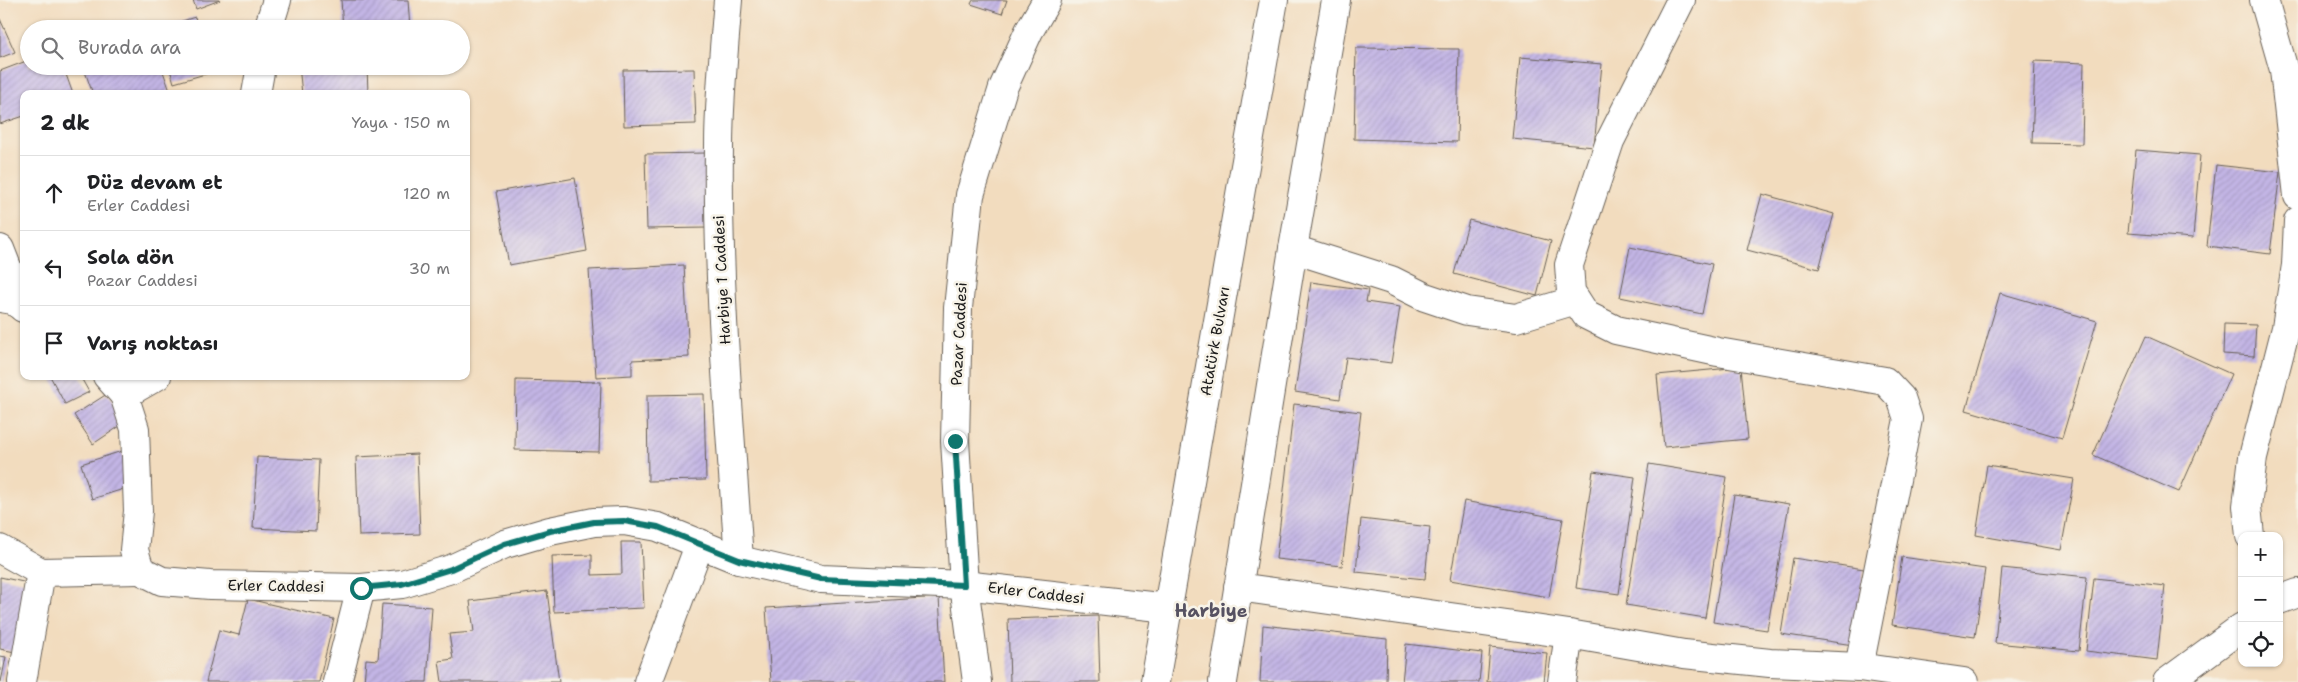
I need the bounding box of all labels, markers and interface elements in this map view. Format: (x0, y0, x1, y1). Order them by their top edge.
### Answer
search box (20, 20, 470, 75)
icon: search (38, 34, 66, 62)
text: Burada ara (78, 35, 181, 60)
text: 2 dk (40, 109, 90, 137)
text: Yaya · 150 m (352, 112, 450, 133)
text: Düz devam et (87, 170, 223, 195)
icon: ahead (40, 179, 68, 207)
text: 120 m (403, 183, 450, 204)
text: Erler Caddesi (87, 195, 190, 216)
street label: Harbiye 1 Caddesi (709, 215, 735, 345)
text: Sola dön (87, 245, 174, 270)
icon: left (40, 254, 68, 282)
text: 30 m (409, 258, 450, 279)
text: Pazar Caddesi (87, 270, 198, 291)
street label: Pazar Caddesi (946, 282, 972, 386)
street label: Atatürk Bulvarı (1196, 285, 1234, 397)
icon: arrive (40, 329, 68, 357)
text: Varış noktası (87, 331, 218, 356)
route end (944, 430, 967, 453)
map controls (2238, 532, 2283, 667)
button: + (2238, 532, 2283, 577)
street label: Erler Caddesi (227, 575, 325, 597)
route start (350, 577, 373, 600)
street label: Erler Caddesi (987, 577, 1085, 609)
button: − (2238, 577, 2283, 622)
district label: Harbiye (1175, 599, 1248, 623)
button: locate (2238, 622, 2283, 667)

